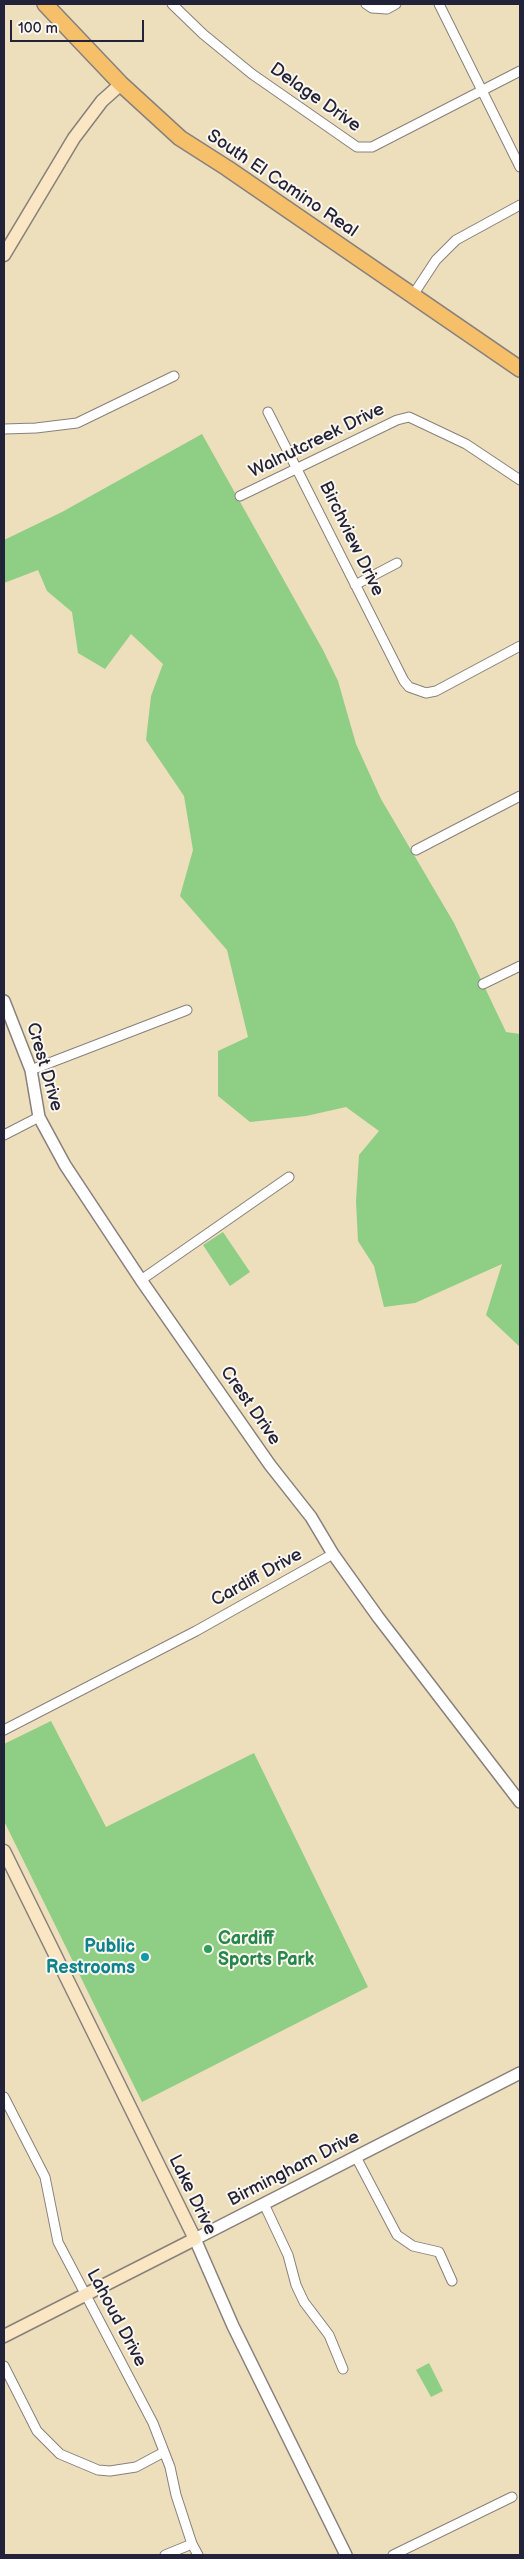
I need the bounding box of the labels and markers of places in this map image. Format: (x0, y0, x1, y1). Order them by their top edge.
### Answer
place label: Cardiff Sports Park (218, 1928, 314, 1970)
place label: Public Restrooms (46, 1936, 135, 1978)
marker: Cardiff Sports Park (202, 1943, 214, 1955)
marker: Public Restrooms (139, 1951, 151, 1963)

